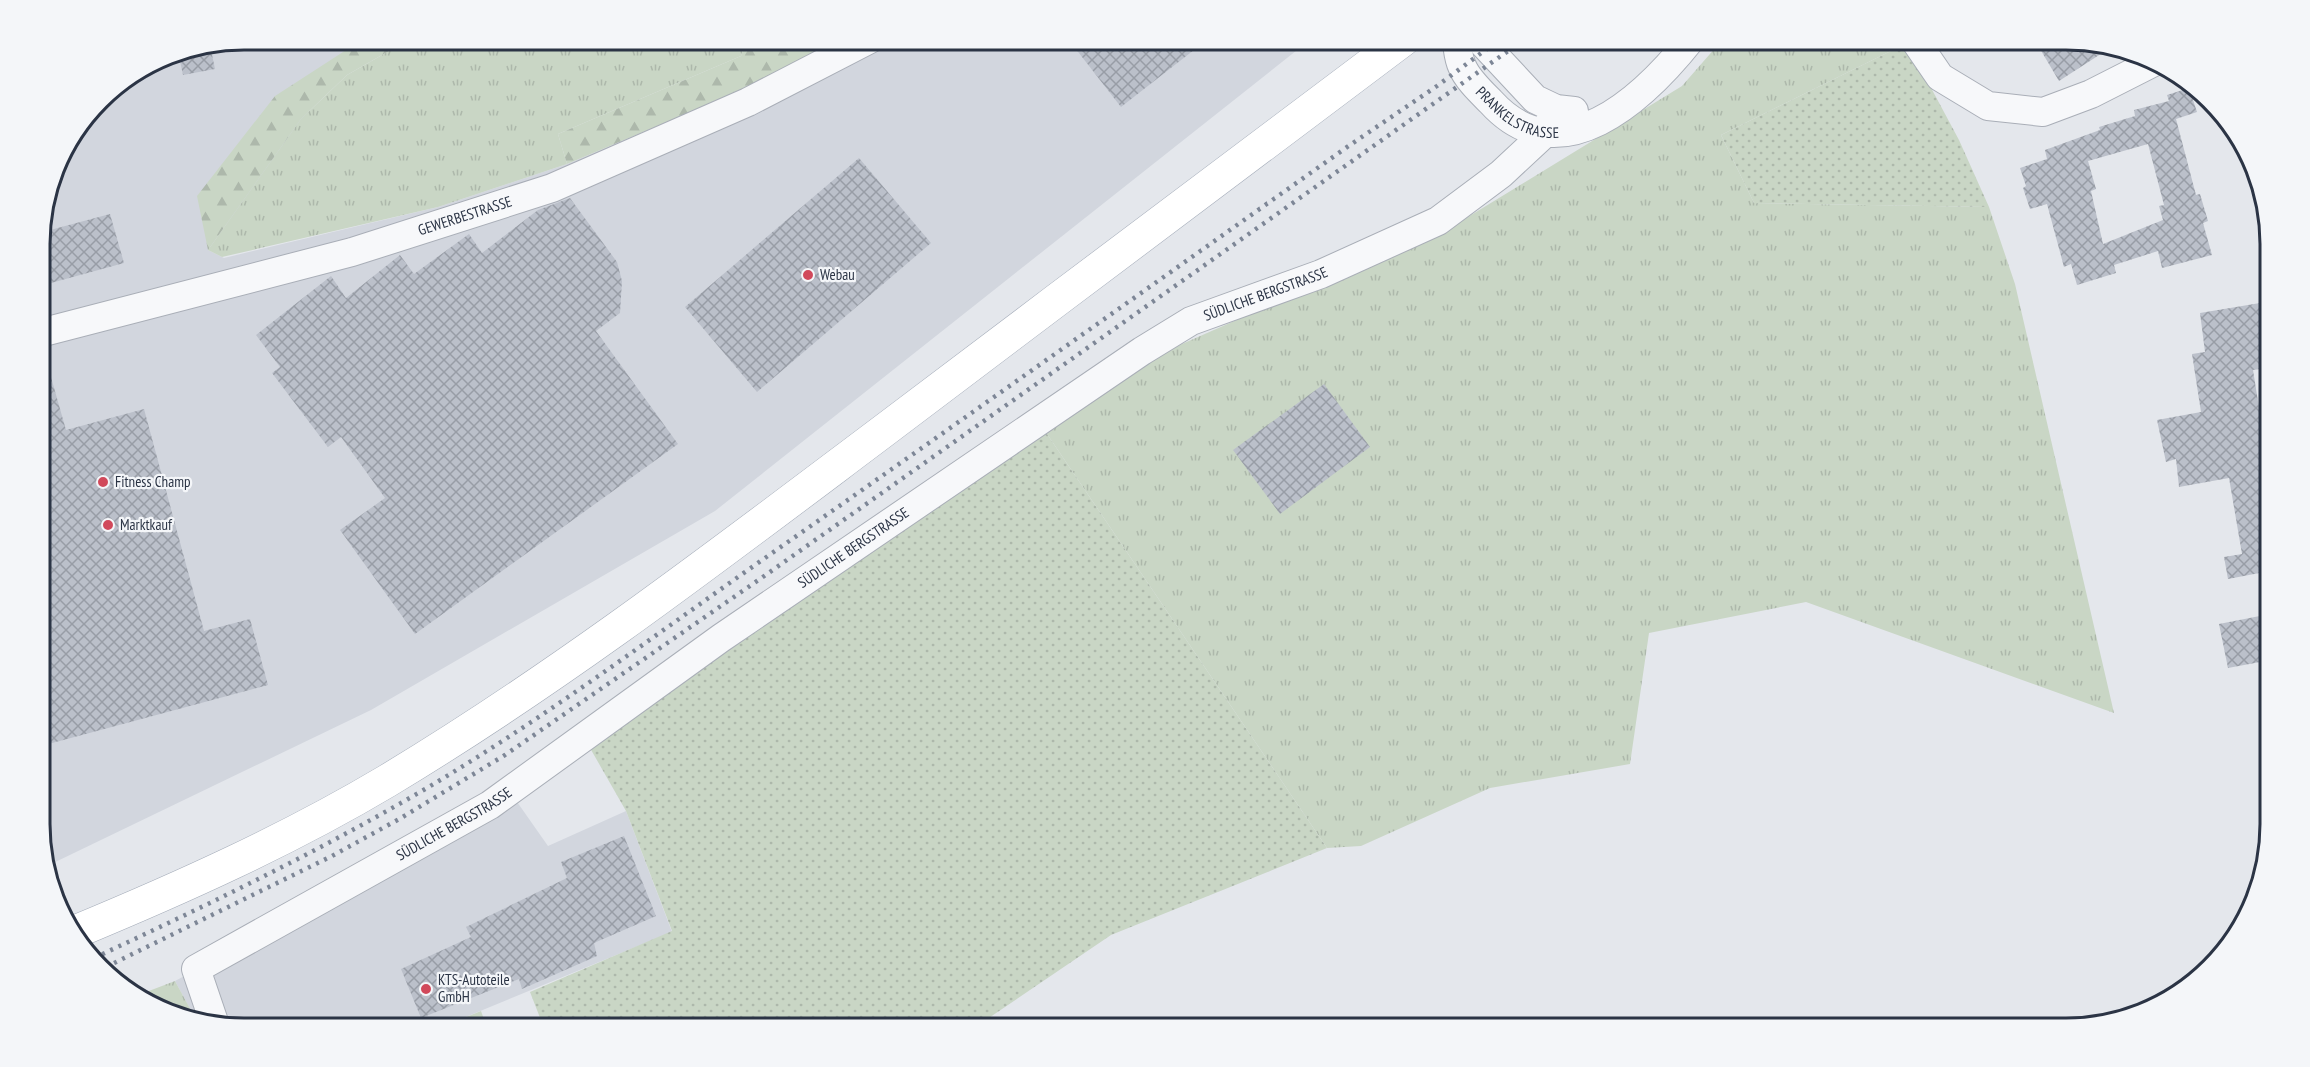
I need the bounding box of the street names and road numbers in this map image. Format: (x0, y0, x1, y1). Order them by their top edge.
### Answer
street label: PRANKELSTRASSE (1472, 82, 1559, 142)
street label: GEWERBESTRASSE (416, 191, 514, 239)
street label: SÜDLICHE BERGSTRASSE (1201, 262, 1331, 325)
street label: SÜDLICHE BERGSTRASSE (794, 503, 912, 592)
street label: SÜDLICHE BERGSTRASSE (393, 782, 515, 864)

